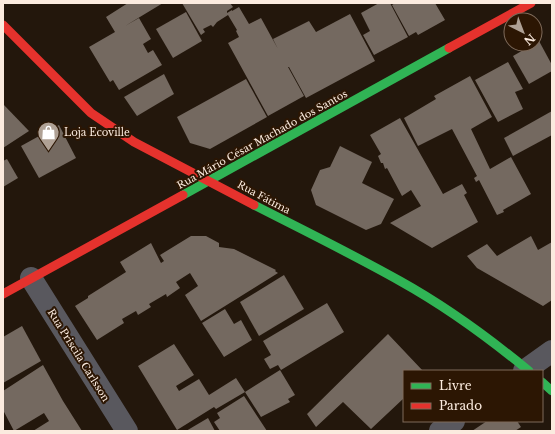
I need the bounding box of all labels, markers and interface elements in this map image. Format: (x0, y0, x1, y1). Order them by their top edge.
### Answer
north arrow (503, 12, 543, 52)
text: N (521, 31, 538, 49)
street label: Rua Mário César Machado dos Santos (175, 87, 350, 192)
shop icon: Loja Ecoville (36, 119, 62, 152)
place label: Loja Ecoville (64, 126, 130, 139)
street label: Rua Fátima (235, 178, 293, 217)
street label: Rua Priscila Carlsson (45, 306, 112, 404)
legend (403, 370, 543, 422)
text: Livre (439, 378, 472, 393)
text: Parado (439, 398, 482, 413)

